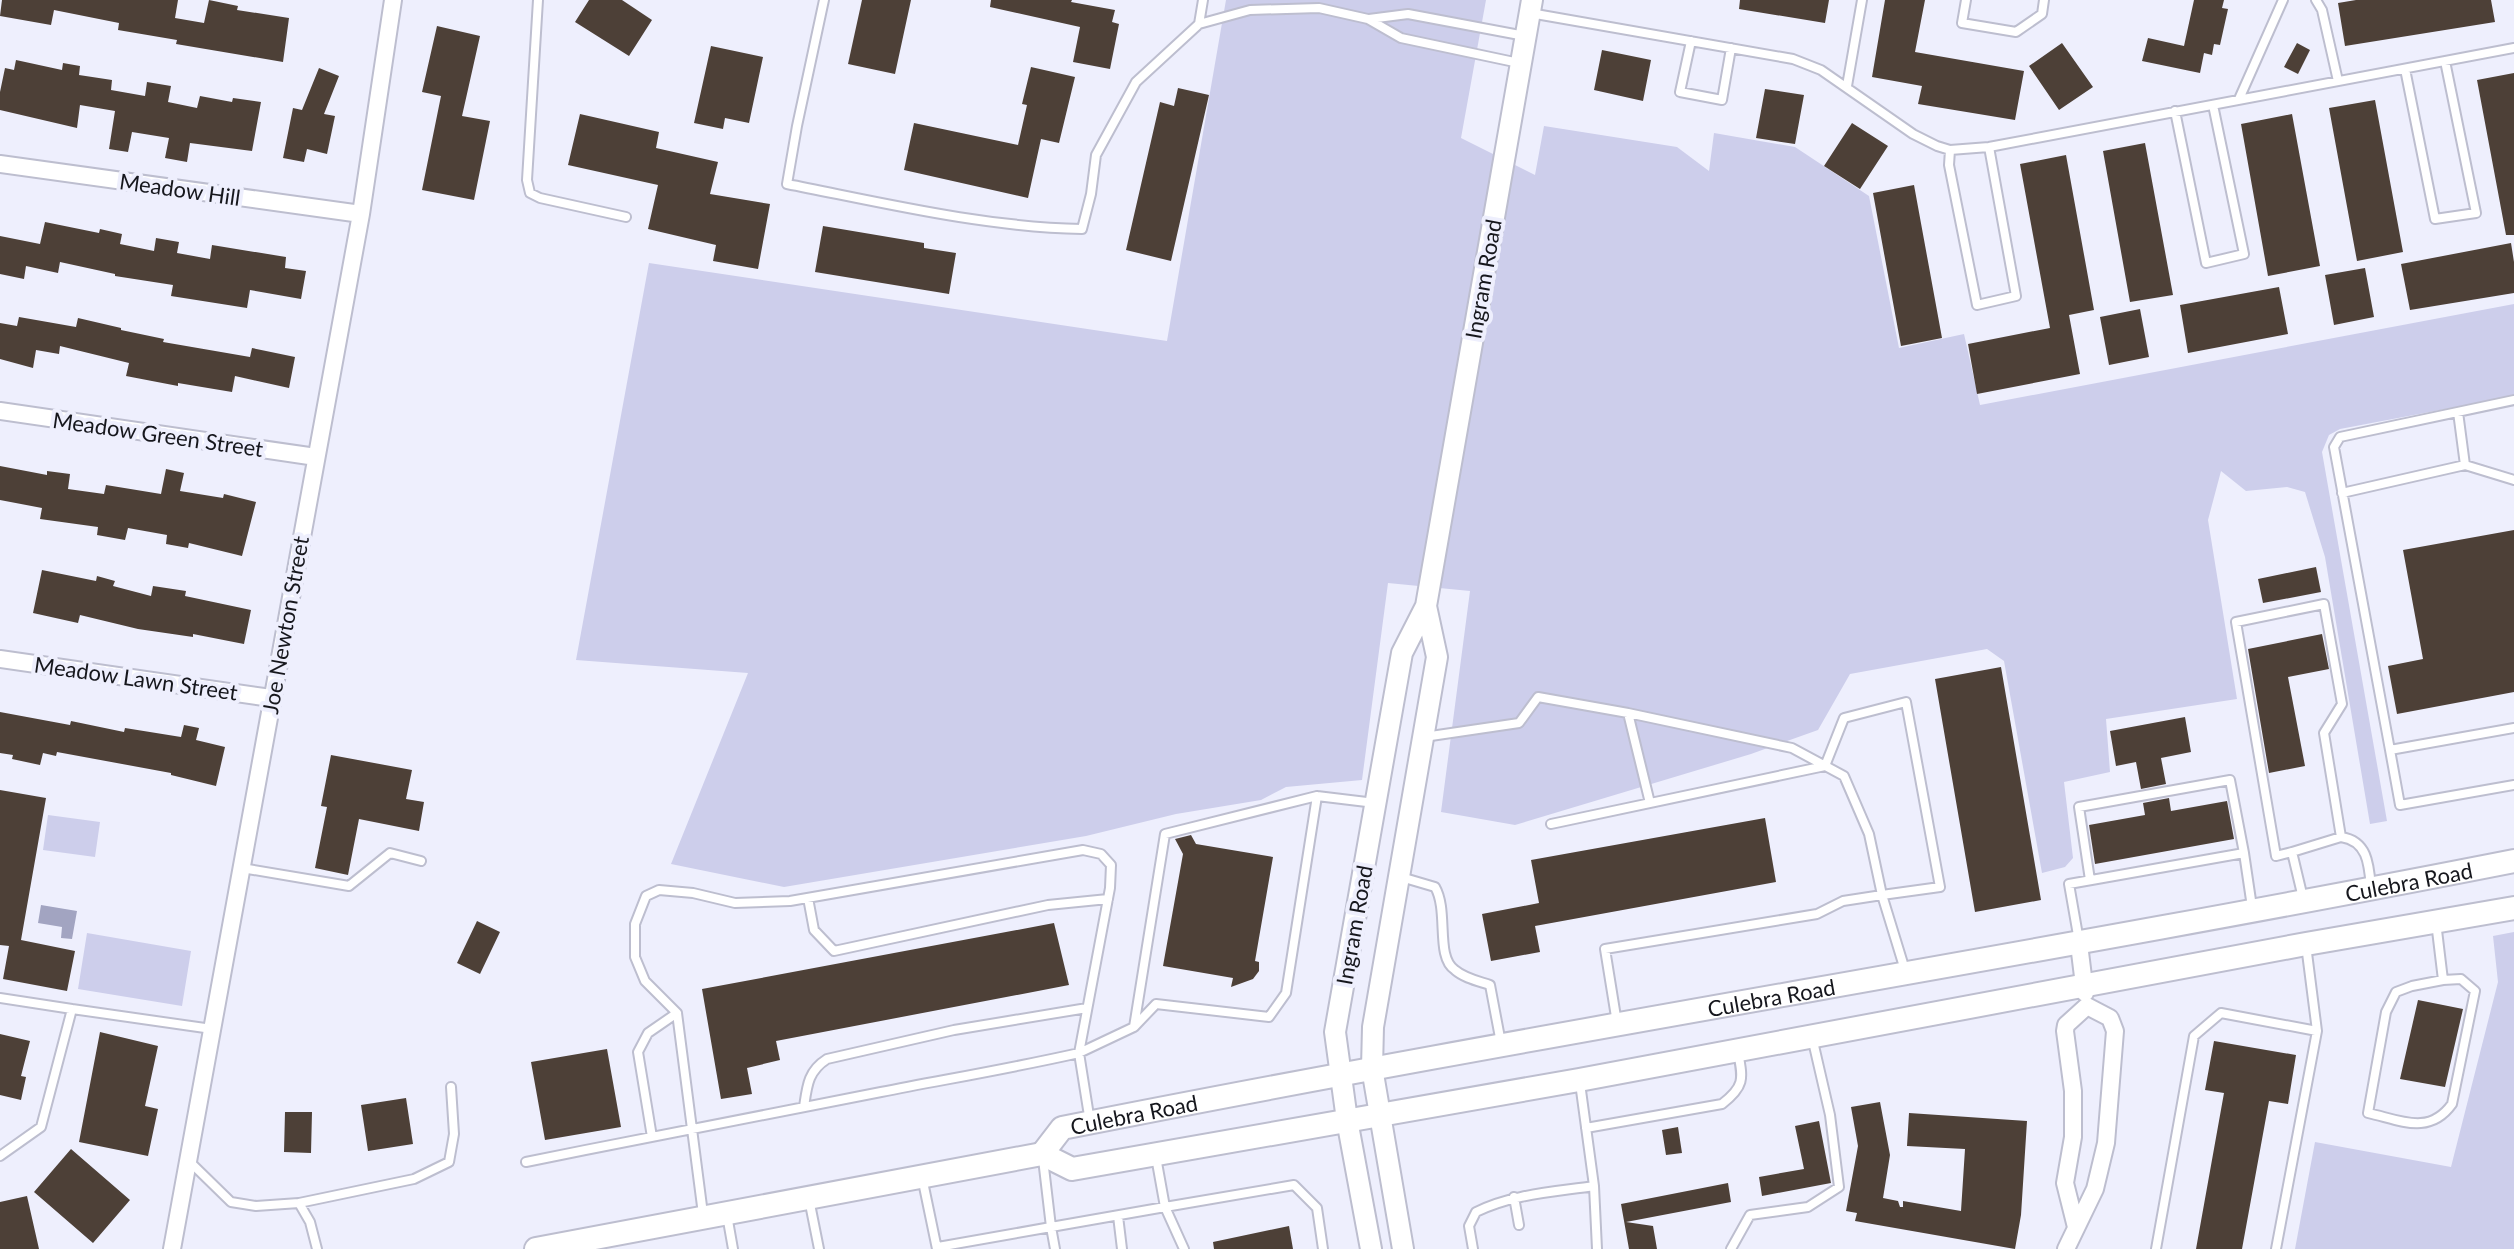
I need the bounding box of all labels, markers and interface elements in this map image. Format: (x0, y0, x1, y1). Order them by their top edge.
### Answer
street label: Meadow Hill (118, 167, 242, 211)
street label: Ingram Road (1459, 217, 1507, 341)
street label: Meadow Green Street (51, 406, 265, 462)
street label: Joe Newton Street (256, 534, 314, 716)
street label: Meadow Lawn Street (33, 650, 239, 706)
street label: Culebra Road (2343, 856, 2475, 907)
street label: Ingram Road (1330, 863, 1378, 987)
street label: Culebra Road (1705, 973, 1837, 1022)
street label: Culebra Road (1068, 1088, 1200, 1140)

